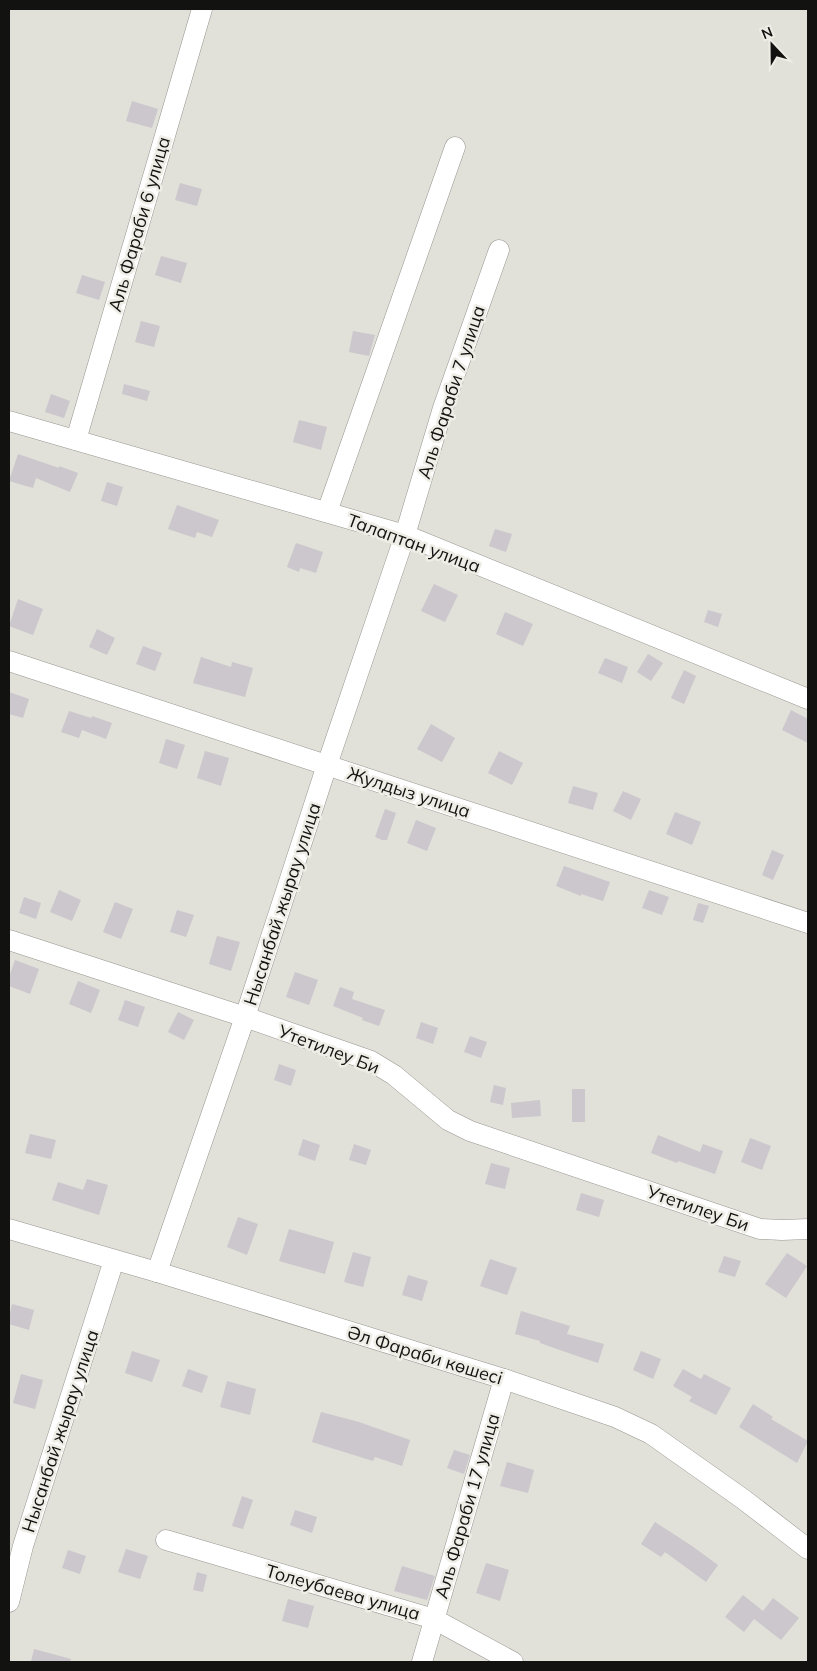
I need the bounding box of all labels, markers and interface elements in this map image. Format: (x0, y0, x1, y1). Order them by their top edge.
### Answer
north arrow (747, 20, 797, 70)
text: N (759, 23, 775, 43)
street label: Аль Фараби 6 улица (103, 134, 175, 314)
street label: Аль Фараби 7 улица (412, 302, 490, 482)
street label: Талаптан улица (344, 508, 484, 578)
street label: Жулдыз улица (345, 761, 473, 823)
street label: Нысанбай жырау улица (238, 800, 326, 1008)
street label: Утетилеу Би (274, 1019, 383, 1079)
street label: Утетилеу Би (643, 1179, 752, 1236)
street label: Әл Фараби көшесі (344, 1320, 506, 1390)
street label: Нысанбай жырау улица (16, 1327, 104, 1535)
street label: Аль Фараби 17 улица (430, 1411, 504, 1601)
street label: Толеубаева улица (263, 1559, 423, 1625)

